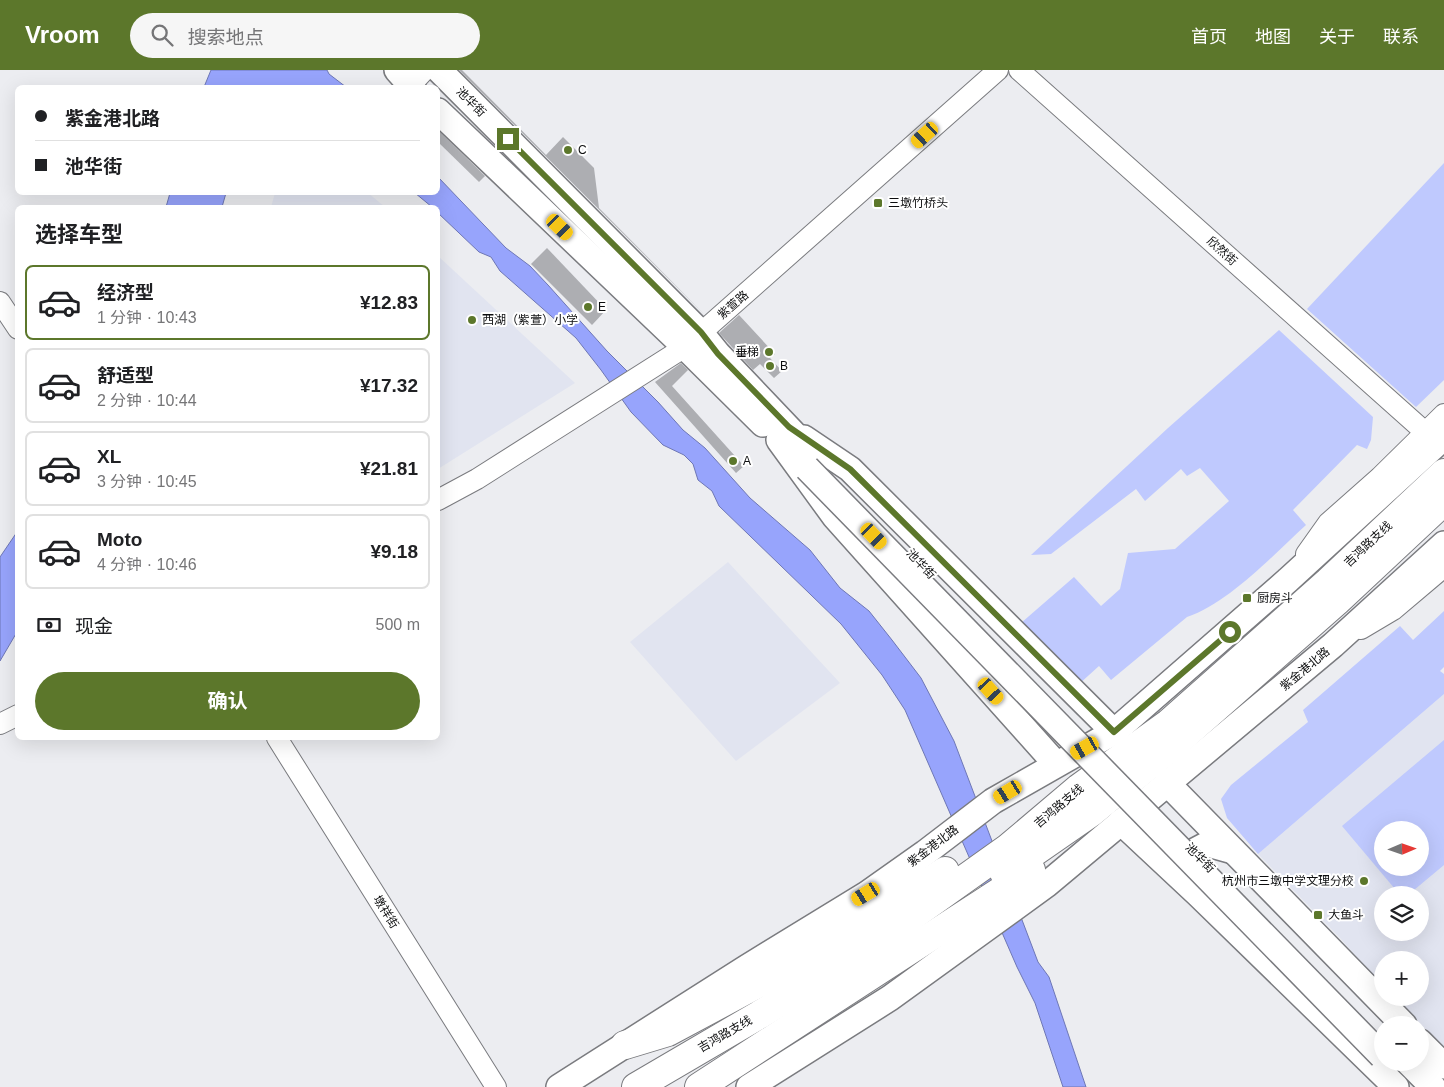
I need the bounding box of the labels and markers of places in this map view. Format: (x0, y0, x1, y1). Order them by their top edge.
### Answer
place label: C (578, 143, 587, 157)
marker: C (562, 144, 574, 156)
place label: 三墩竹桥头 (888, 196, 948, 210)
marker: 三墩竹桥头 (872, 197, 884, 209)
place label: E (598, 300, 606, 314)
marker: E (582, 301, 594, 313)
place label: 西湖（紫萱）小学 (482, 313, 578, 327)
marker: 西湖（紫萱）小学 (466, 314, 478, 326)
place label: 垂梯 (735, 345, 759, 359)
marker: 垂梯 (763, 346, 775, 358)
place label: B (780, 359, 788, 373)
marker: B (764, 360, 776, 372)
place label: A (743, 454, 751, 468)
marker: A (727, 455, 739, 467)
place label: 厨房斗 (1257, 591, 1293, 605)
marker: 厨房斗 (1241, 592, 1253, 604)
place label: 杭州市三墩中学文理分校 (1222, 874, 1354, 888)
marker: 杭州市三墩中学文理分校 (1358, 875, 1370, 887)
place label: 大鱼斗 (1328, 908, 1364, 922)
marker: 大鱼斗 (1312, 909, 1324, 921)

